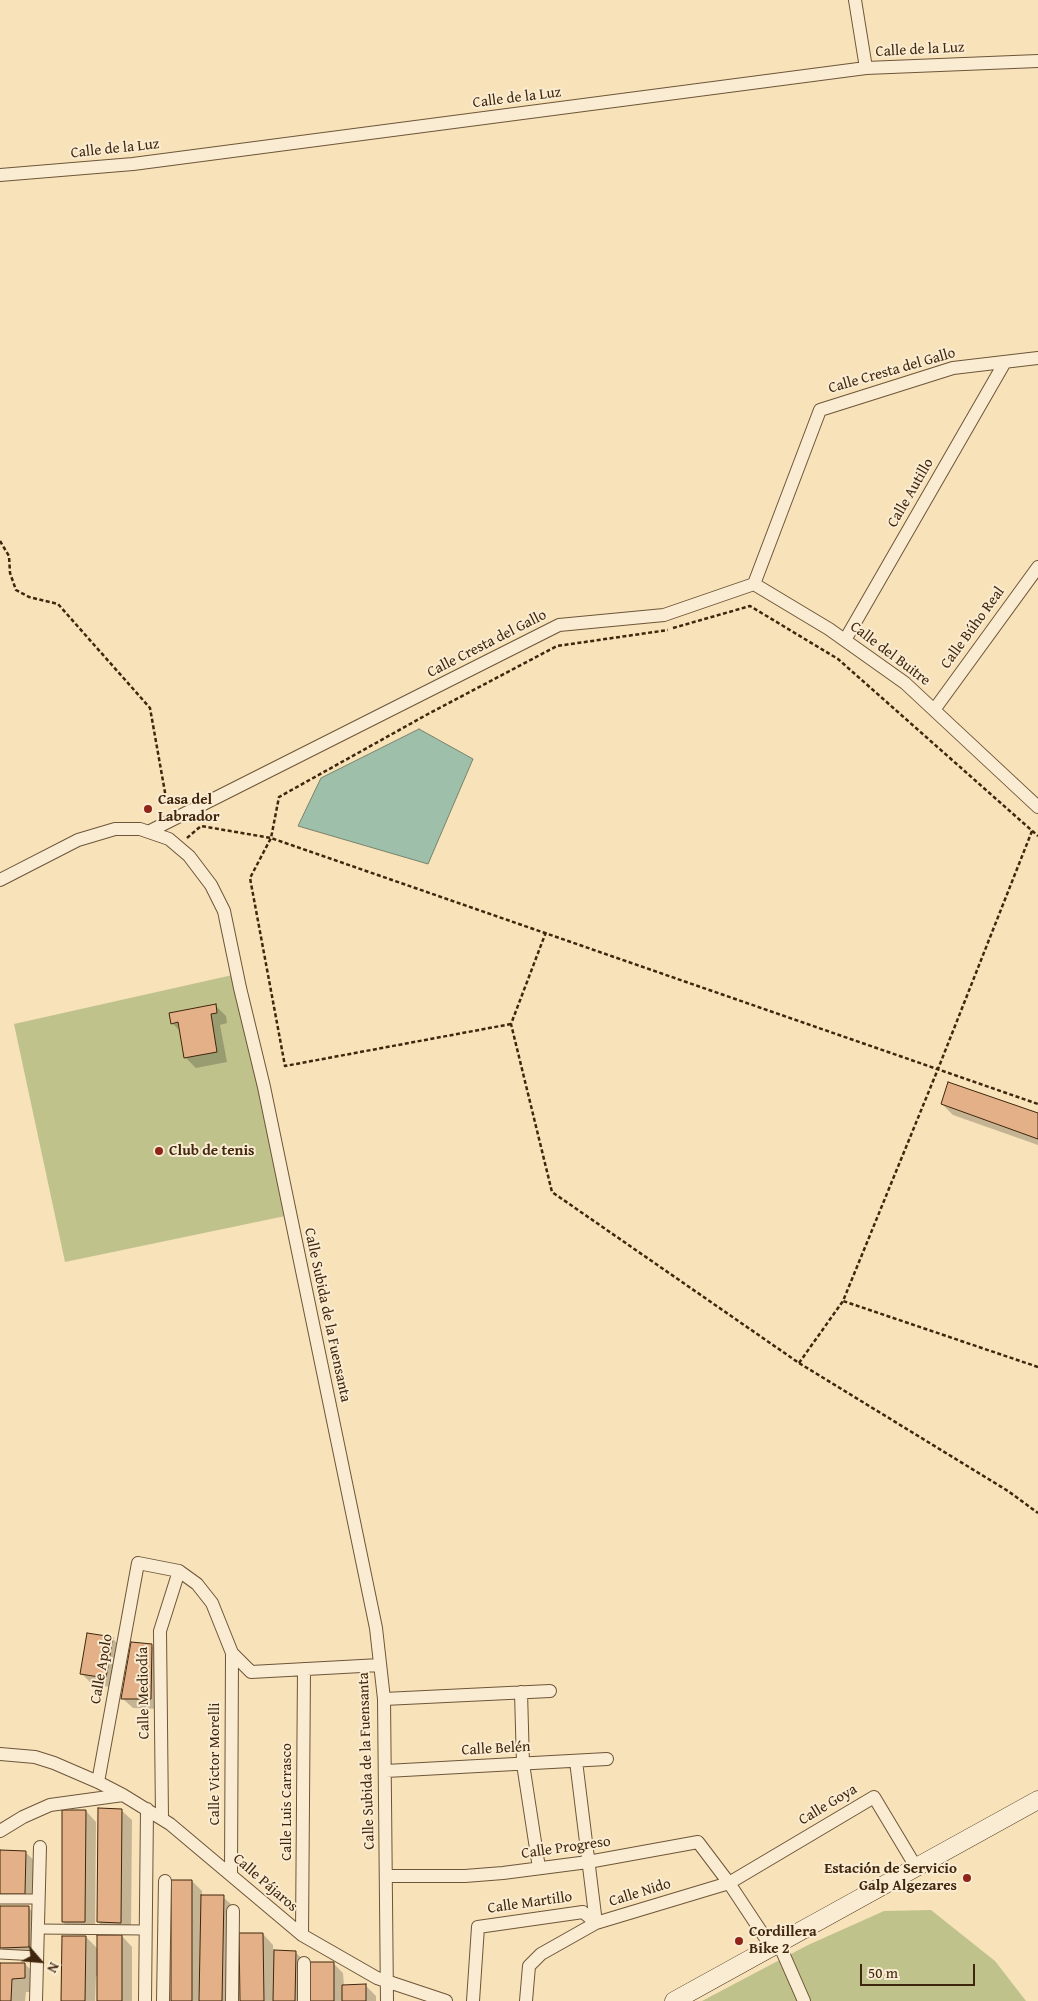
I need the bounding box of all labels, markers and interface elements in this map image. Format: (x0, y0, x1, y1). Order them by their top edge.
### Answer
street label: Calle de la Luz (875, 39, 965, 61)
street label: Calle de la Luz (472, 84, 562, 112)
street label: Calle de la Luz (70, 135, 160, 163)
street label: Calle Cresta del Gallo (826, 344, 958, 398)
street label: Calle Autillo (884, 455, 938, 531)
street label: Calle Búho Real (937, 583, 1009, 673)
street label: Calle Cresta del Gallo (424, 606, 550, 682)
street label: Calle del Buitre (846, 618, 934, 690)
place label: Casa del Labrador (158, 791, 220, 826)
marker: Casa del Labrador (142, 803, 154, 815)
place label: Club de tenis (169, 1142, 255, 1160)
marker: Club de tenis (153, 1145, 165, 1157)
street label: Calle Subida de la Fuensanta (300, 1226, 354, 1404)
street label: Calle Apolo (87, 1633, 117, 1705)
street label: Calle Mediodía (134, 1647, 154, 1739)
street label: Calle Subida de la Fuensanta (355, 1672, 379, 1850)
street label: Calle Victor Morelli (206, 1703, 224, 1825)
street label: Calle Belén (461, 1738, 531, 1760)
street label: Calle Luis Carrasco (278, 1743, 296, 1861)
street label: Calle Goya (796, 1781, 860, 1829)
street label: Calle Progreso (520, 1833, 612, 1863)
street label: Calle Pájaros (229, 1850, 301, 1916)
place label: Estación de Servicio Galp Algezares (824, 1860, 957, 1895)
marker: Estación de Servicio Galp Algezares (961, 1872, 973, 1884)
street label: Calle Nido (607, 1875, 673, 1911)
street label: Calle Martillo (487, 1888, 573, 1918)
place label: Cordillera Bike 2 (749, 1923, 817, 1958)
marker: Cordillera Bike 2 (733, 1935, 745, 1947)
north arrow (15, 1936, 65, 1986)
scale bar (863, 1954, 978, 1986)
text: N (42, 1959, 64, 1977)
text: 50 m (868, 1962, 898, 1983)

